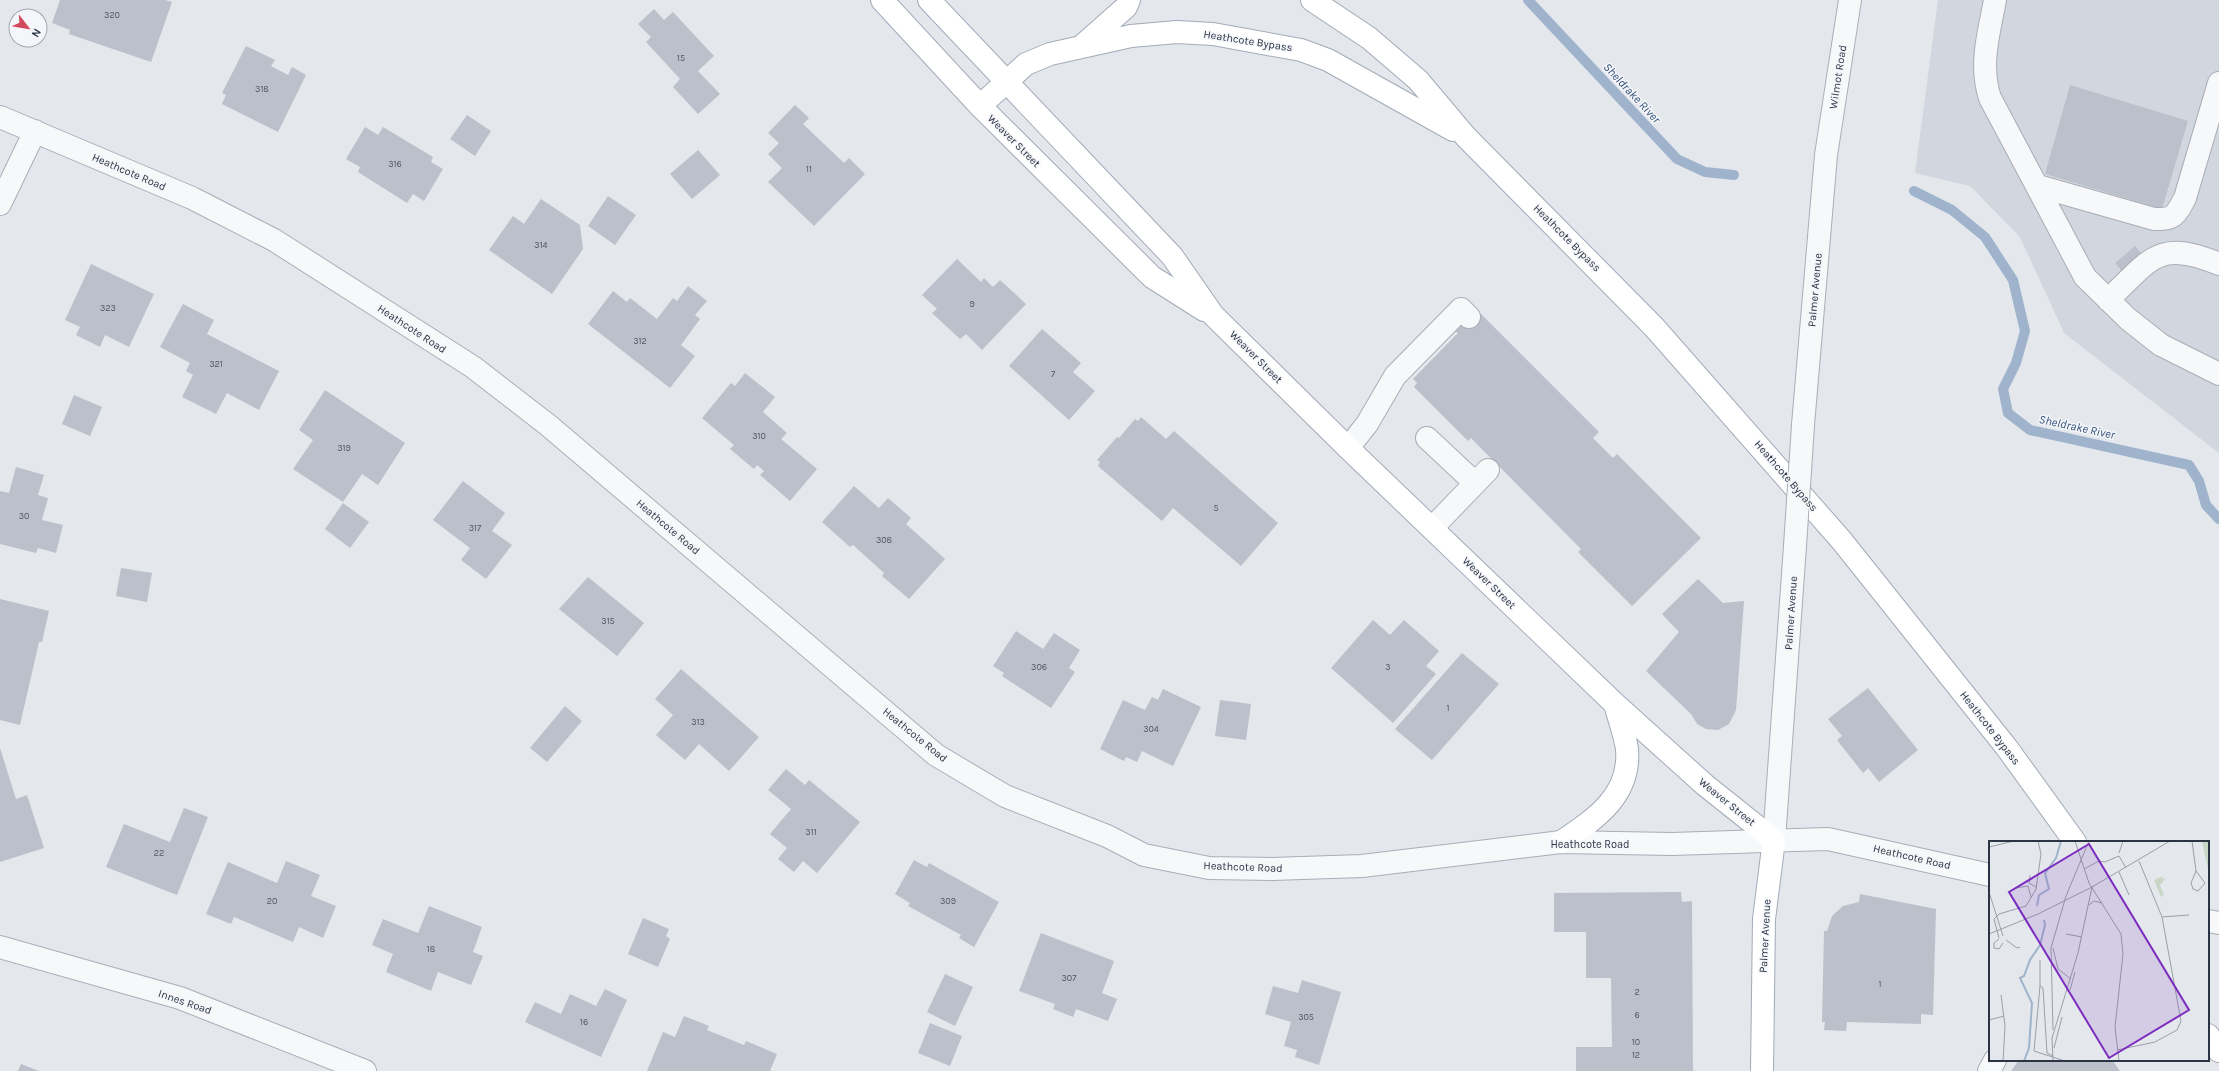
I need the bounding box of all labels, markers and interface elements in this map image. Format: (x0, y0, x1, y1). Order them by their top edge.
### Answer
north arrow (8, 8, 48, 48)
house number: 320 (104, 10, 120, 20)
text: N (29, 26, 44, 40)
street label: Heathcote Bypass (1203, 28, 1294, 54)
street label: Wilmot Road (1827, 44, 1849, 110)
house number: 15 (677, 53, 685, 63)
water label: Sheldrake River (1600, 60, 1664, 127)
house number: 318 (255, 84, 269, 94)
street label: Weaver Street (985, 112, 1043, 170)
street label: Heathcote Road (90, 151, 168, 193)
house number: 316 (388, 159, 402, 169)
house number: 11 (806, 164, 812, 174)
street label: Heathcote Bypass (1531, 202, 1604, 275)
house number: 314 (534, 240, 548, 250)
street label: Palmer Avenue (1805, 252, 1825, 327)
house number: 9 (969, 299, 975, 309)
street label: Heathcote Road (375, 302, 449, 356)
house number: 323 (100, 303, 116, 313)
street label: Weaver Street (1227, 328, 1285, 386)
house number: 312 (633, 336, 647, 346)
house number: 321 (209, 359, 223, 369)
house number: 7 (1051, 369, 1056, 379)
water label: Sheldrake River (2038, 412, 2117, 442)
house number: 310 (752, 431, 766, 441)
street label: Heathcote Bypass (1752, 438, 1821, 514)
house number: 319 (337, 443, 351, 453)
street label: Heathcote Road (633, 497, 703, 557)
house number: 5 (1213, 503, 1219, 513)
house number: 30 (19, 511, 29, 521)
house number: 317 (469, 523, 482, 533)
house number: 308 (876, 535, 893, 545)
street label: Weaver Street (1460, 554, 1518, 612)
street label: Palmer Avenue (1782, 575, 1800, 650)
house number: 315 (601, 616, 615, 626)
house number: 306 (1031, 662, 1047, 672)
house number: 3 (1385, 662, 1391, 672)
street label: Heathcote Bypass (1957, 689, 2023, 768)
house number: 1 (1447, 703, 1450, 713)
street label: Heathcote Road (880, 705, 950, 765)
house number: 313 (691, 717, 705, 727)
house number: 304 (1143, 724, 1159, 734)
street label: Weaver Street (1696, 775, 1758, 829)
house number: 311 (805, 827, 817, 837)
street label: Heathcote Road (1550, 838, 1630, 851)
inset map (1989, 841, 2209, 1061)
street label: Heathcote Road (1872, 842, 1952, 872)
house number: 22 (154, 848, 164, 858)
street label: Heathcote Road (1203, 859, 1283, 875)
house number: 20 (267, 896, 277, 906)
house number: 309 (940, 896, 956, 906)
street label: Palmer Avenue (1757, 898, 1773, 973)
house number: 18 (427, 944, 436, 954)
house number: 307 (1062, 973, 1077, 983)
house number: 1 (1879, 979, 1882, 989)
street label: Innes Road (157, 987, 213, 1017)
house number: 2 (1634, 987, 1640, 997)
house number: 6 (1634, 1010, 1640, 1020)
house number: 305 (1298, 1012, 1314, 1022)
house number: 16 (580, 1017, 588, 1027)
house number: 10 (1632, 1037, 1640, 1047)
house number: 12 (1632, 1050, 1640, 1060)

